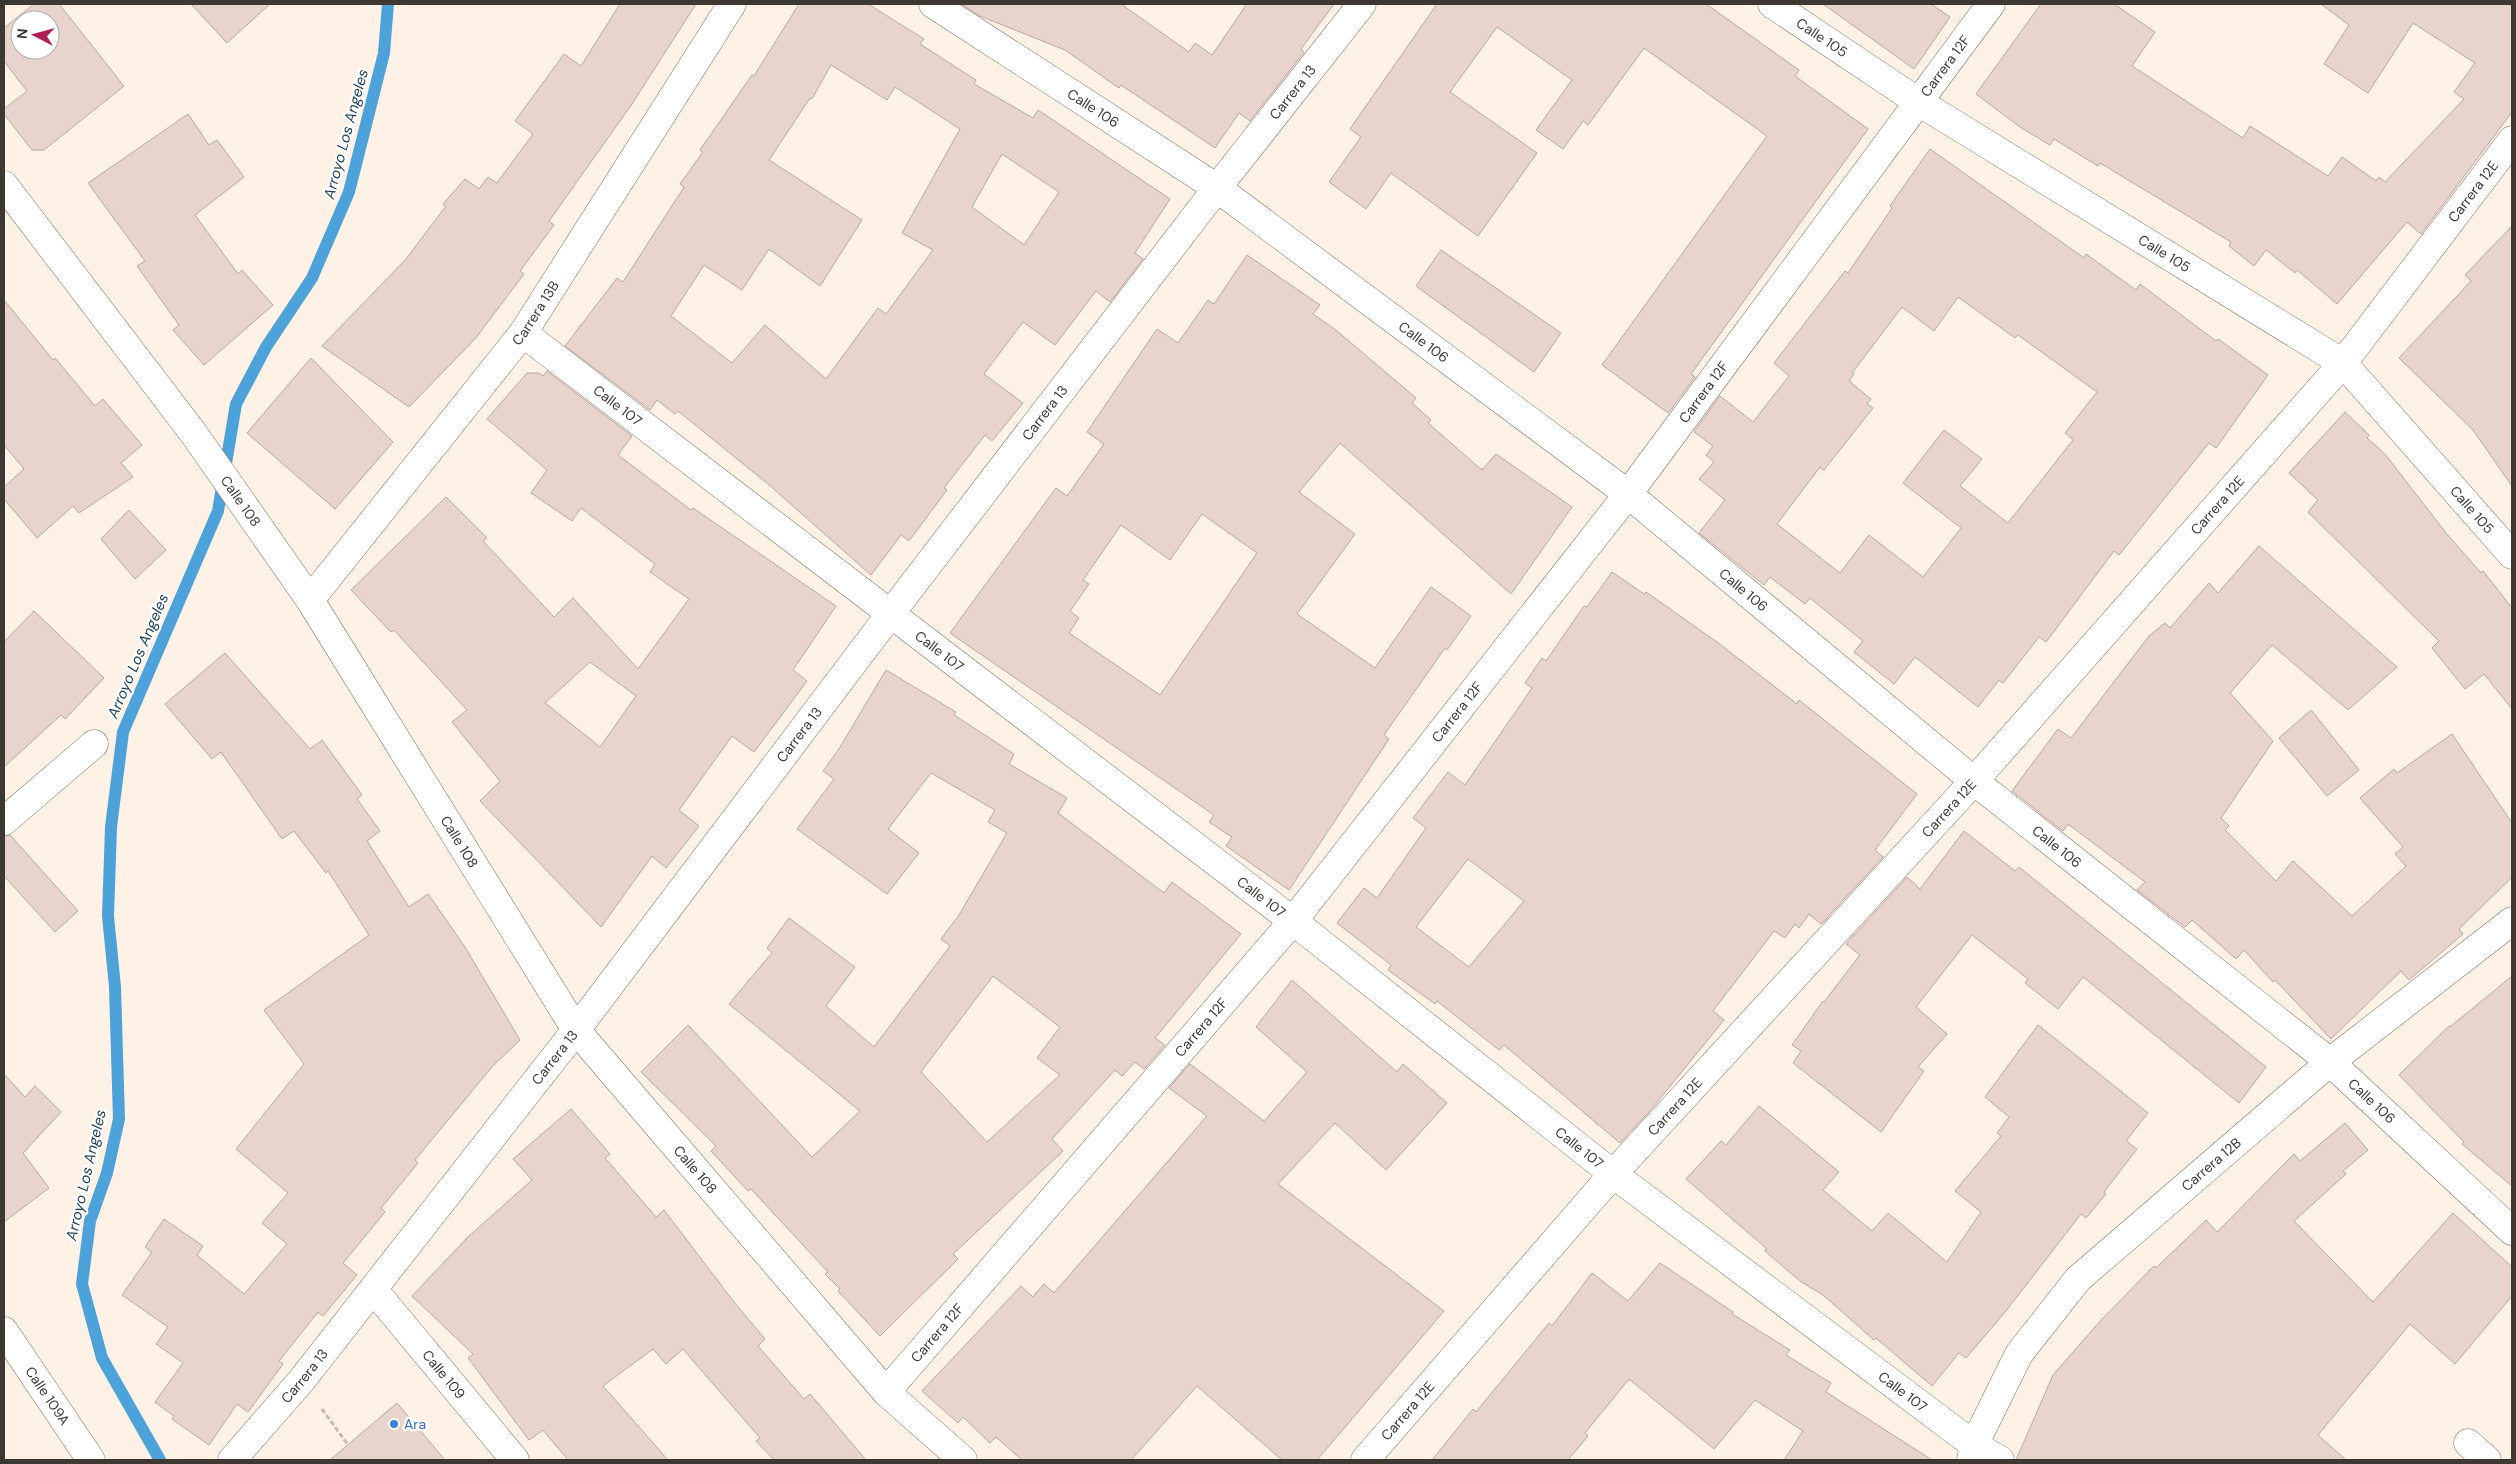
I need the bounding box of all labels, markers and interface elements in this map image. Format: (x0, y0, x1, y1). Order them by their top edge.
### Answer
north arrow (10, 10, 60, 60)
street label: Calle 105 (1793, 14, 1851, 61)
text: N (13, 28, 32, 40)
street label: Carrera 12F (1916, 31, 1974, 100)
street label: Carrera 13 (1265, 61, 1320, 123)
water label: Arroyo Los Angeles (319, 67, 373, 202)
street label: Calle 106 (1064, 84, 1123, 131)
street label: Carrera 12E (2444, 157, 2502, 226)
street label: Calle 105 (2135, 230, 2194, 276)
street label: Carrera 13B (508, 277, 563, 349)
street label: Calle 106 (1395, 317, 1452, 366)
street label: Carrera 12F (1675, 357, 1732, 427)
street label: Calle 107 (590, 381, 646, 430)
street label: Carrera 13 (1018, 381, 1072, 444)
street label: Calle 108 (217, 472, 265, 530)
street label: Carrera 12E (2187, 472, 2248, 538)
street label: Calle 105 (2446, 482, 2498, 537)
street label: Calle 106 (1715, 564, 1772, 615)
water label: Arroyo Los Angeles (102, 591, 173, 722)
street label: Calle 107 (911, 627, 968, 675)
street label: Carrera 12F (1428, 678, 1487, 746)
street label: Carrera 13 (772, 703, 826, 766)
street label: Carrera 12E (1918, 775, 1980, 841)
street label: Calle 108 (437, 812, 482, 871)
street label: Calle 106 (2028, 821, 2085, 872)
street label: Calle 107 (1233, 872, 1289, 921)
street label: Carrera 12F (1171, 994, 1232, 1061)
street label: Carrera 13 (527, 1026, 582, 1088)
street label: Carrera 12E (1644, 1074, 1706, 1139)
street label: Calle 106 (2344, 1074, 2399, 1127)
water label: Arroyo Los Angeles (61, 1108, 111, 1243)
street label: Calle 107 (1552, 1123, 1607, 1172)
street label: Carrera 12B (2178, 1134, 2245, 1195)
street label: Calle 108 (670, 1142, 721, 1197)
street label: Carrera 12F (907, 1299, 968, 1366)
street label: Carrera 13 (277, 1345, 332, 1407)
street label: Calle 109 (418, 1346, 470, 1403)
street label: Calle 109A (21, 1363, 74, 1428)
street label: Calle 107 (1875, 1367, 1931, 1416)
street label: Carrera 12E (1377, 1377, 1438, 1444)
place label: Ara (404, 1415, 426, 1433)
marker: Ara (388, 1418, 400, 1430)

